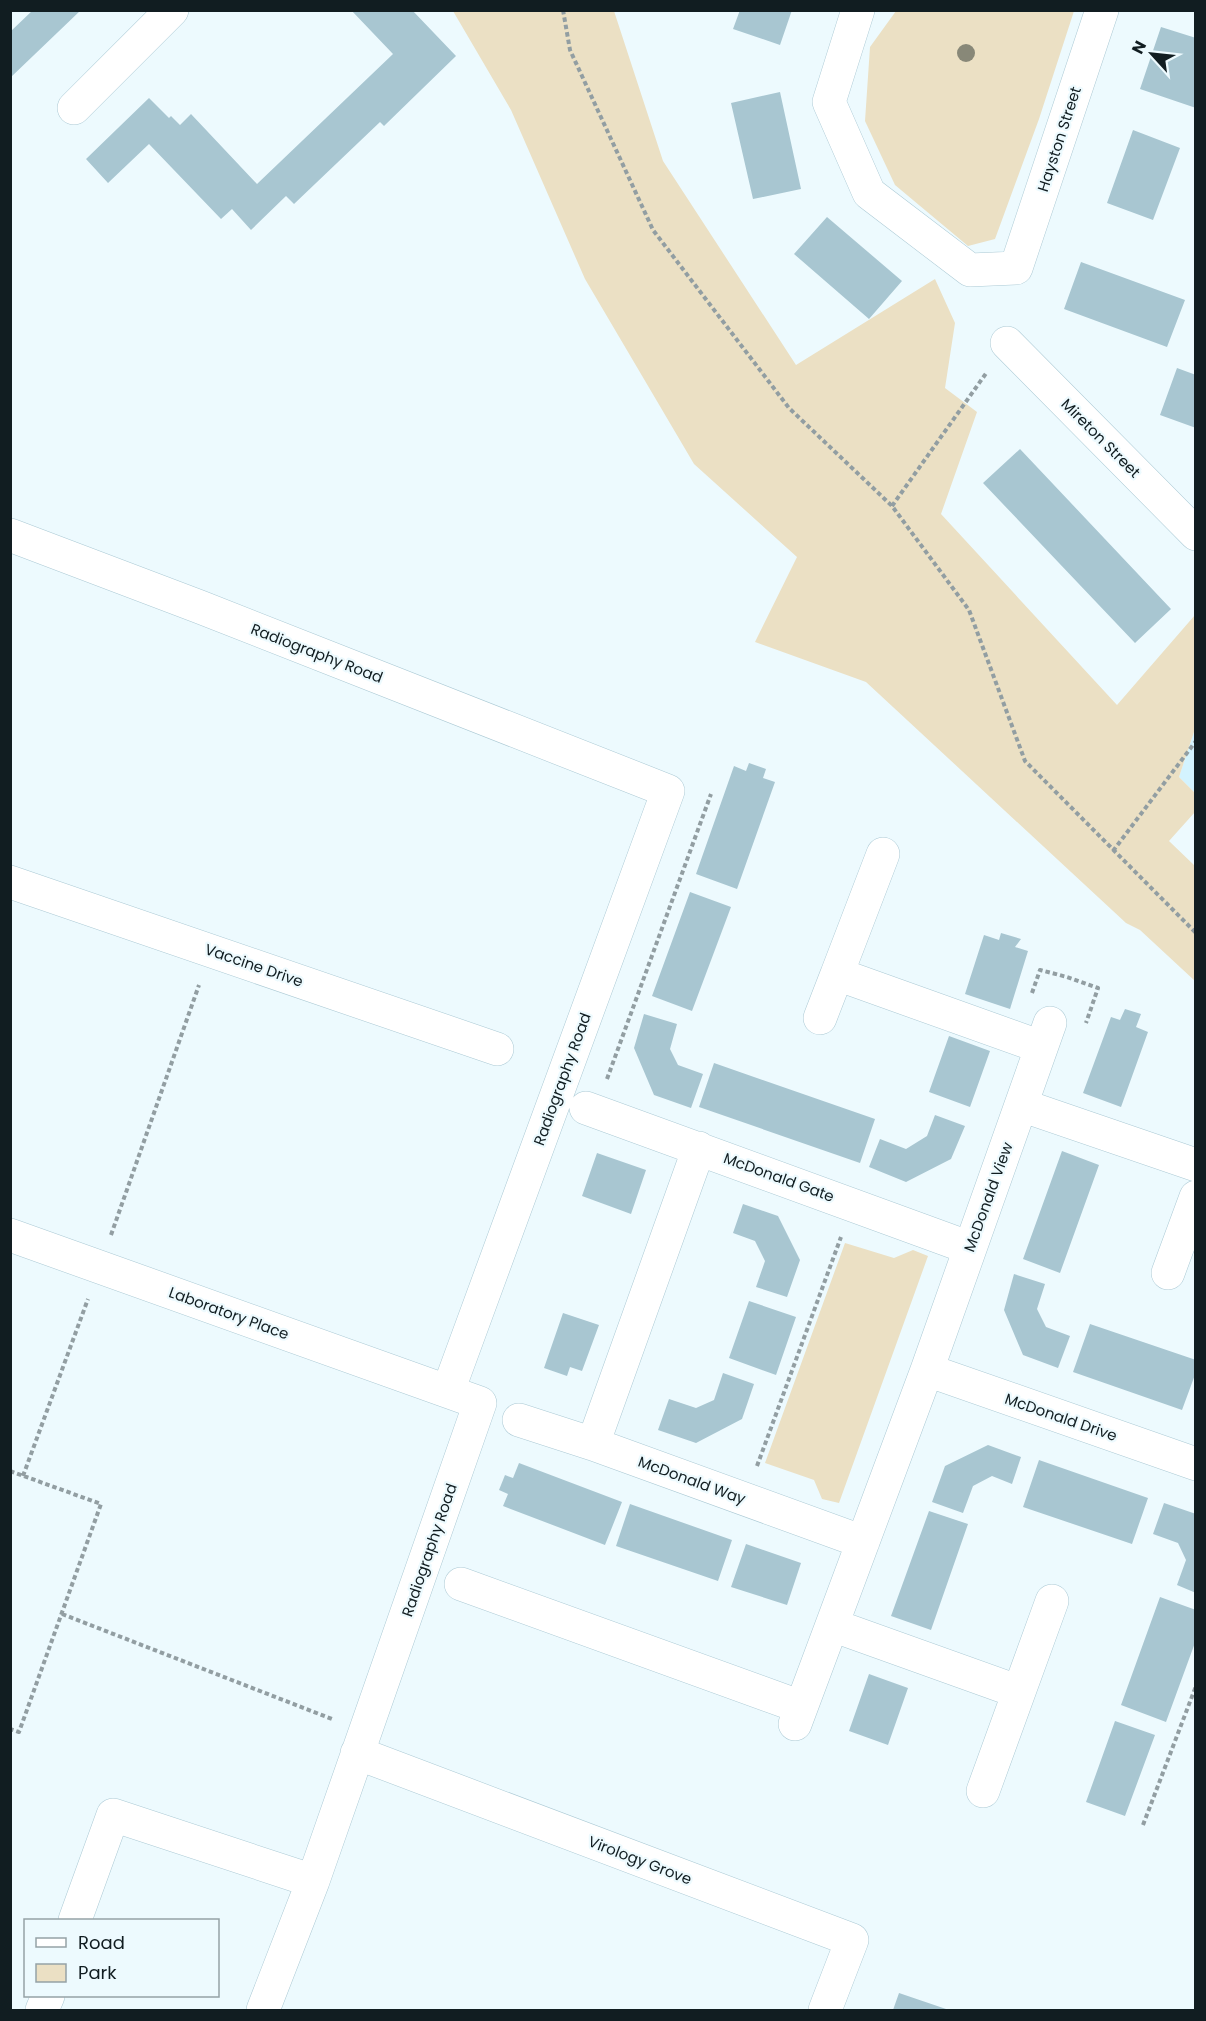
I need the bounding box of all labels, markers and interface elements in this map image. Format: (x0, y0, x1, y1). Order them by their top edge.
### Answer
north arrow (1122, 24, 1182, 84)
text: N (1126, 37, 1152, 58)
street label: Hayston Street (1032, 84, 1086, 194)
street label: Mireton Street (1057, 394, 1145, 482)
street label: Radiography Road (248, 618, 386, 688)
street label: Vaccine Drive (202, 938, 306, 992)
street label: Radiography Road (528, 1010, 596, 1148)
street label: McDonald View (958, 1139, 1018, 1255)
street label: McDonald Gate (721, 1147, 837, 1207)
street label: Laboratory Place (166, 1282, 292, 1344)
street label: McDonald Drive (1002, 1388, 1120, 1446)
street label: McDonald Way (635, 1451, 749, 1509)
street label: Radiography Road (396, 1481, 462, 1619)
street label: Virology Grove (585, 1831, 695, 1889)
legend (24, 1919, 219, 1997)
text: Road (78, 1930, 125, 1955)
text: Park (78, 1960, 117, 1985)

